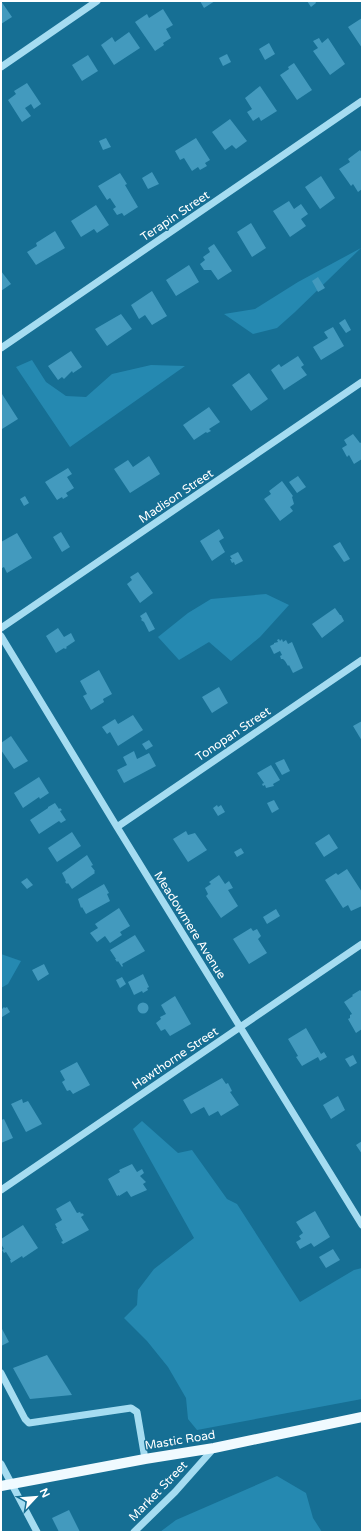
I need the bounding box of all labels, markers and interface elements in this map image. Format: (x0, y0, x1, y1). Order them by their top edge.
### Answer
street label: Terapin Street (138, 188, 212, 244)
street label: Madison Street (136, 466, 216, 526)
street label: Tonopan Street (193, 704, 274, 764)
street label: Meadowmere Avenue (151, 869, 229, 982)
street label: Hawthorne Street (129, 1024, 221, 1092)
street label: Mastic Road (144, 1428, 216, 1452)
street label: Market Street (126, 1458, 190, 1524)
north arrow (16, 1477, 56, 1517)
text: N (37, 1486, 52, 1500)

